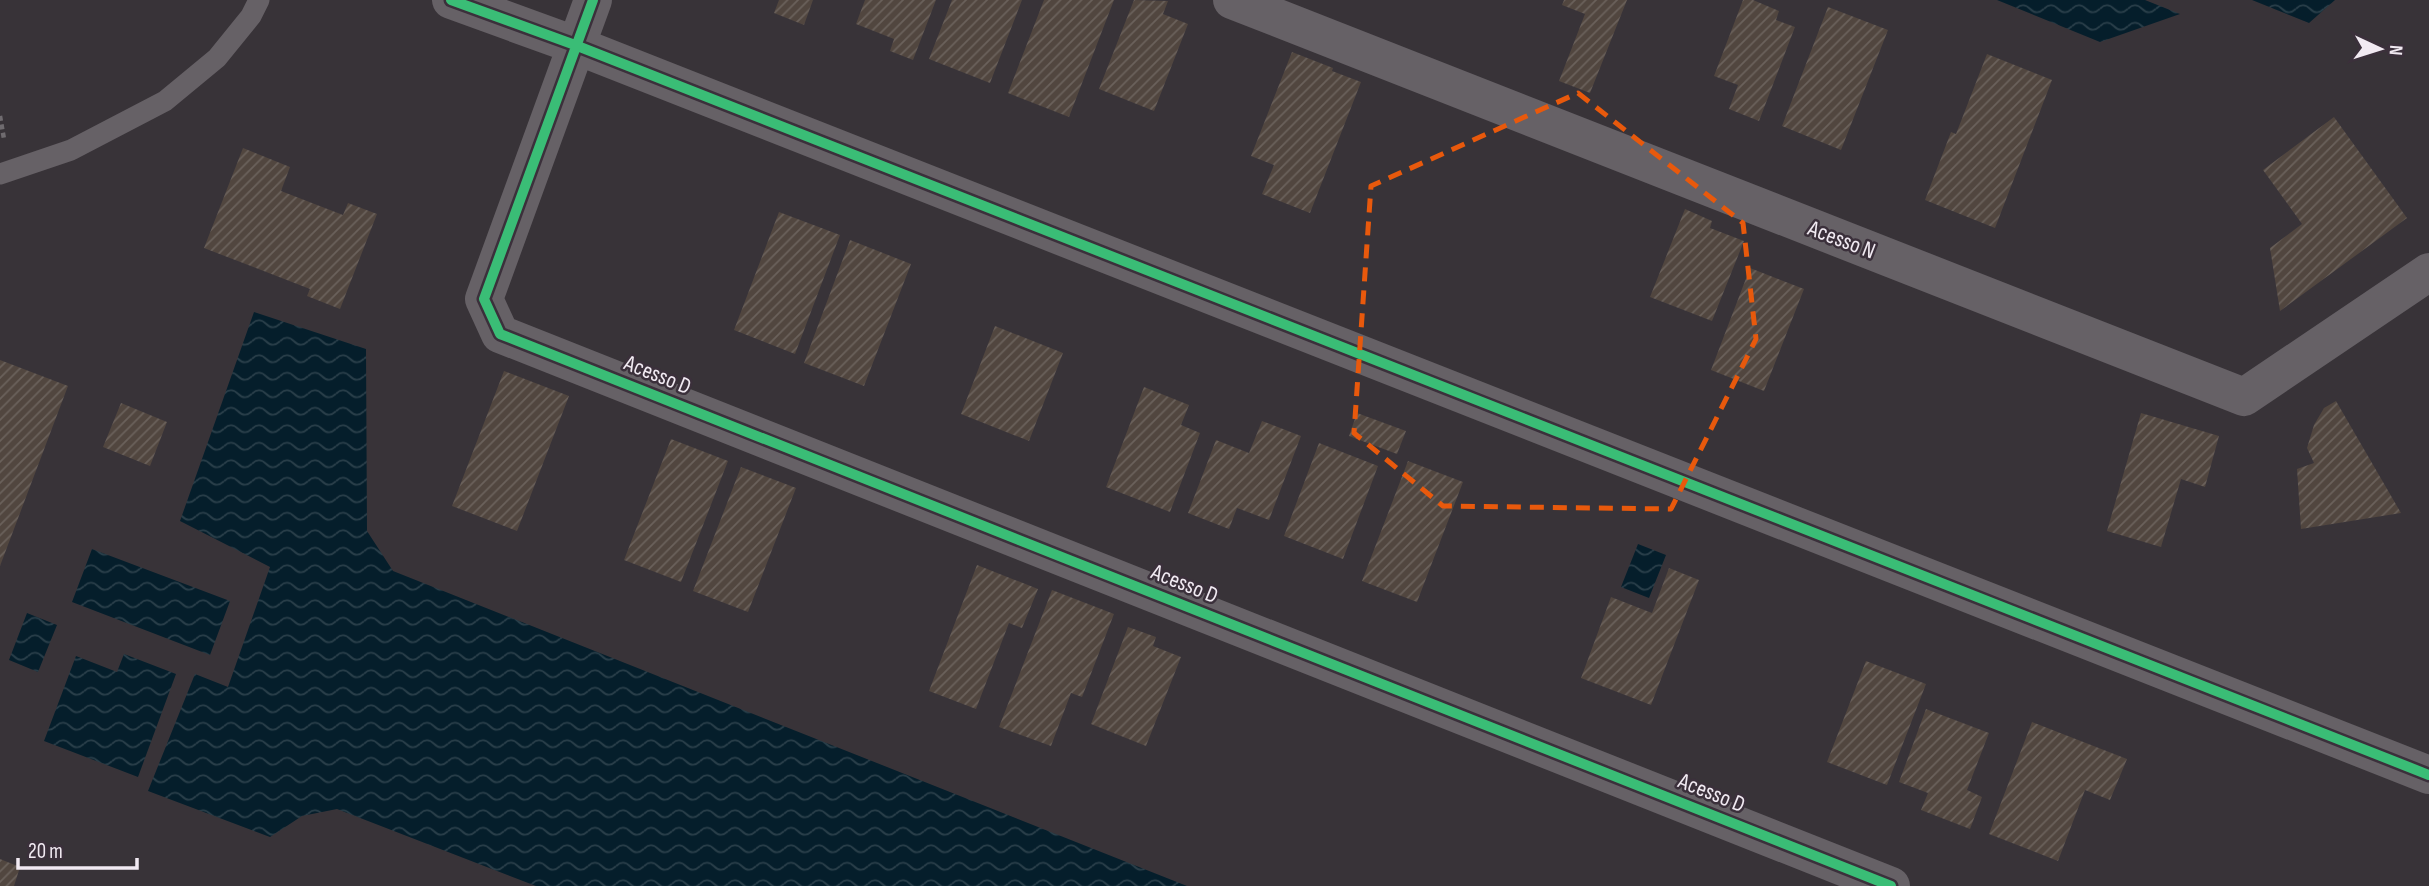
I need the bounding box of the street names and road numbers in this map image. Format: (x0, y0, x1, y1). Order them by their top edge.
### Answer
street label: Acesso N (1803, 214, 1879, 265)
street label: Acesso D (619, 349, 695, 401)
street label: Acesso D (1146, 558, 1222, 610)
street label: Acesso D (1673, 767, 1749, 819)

